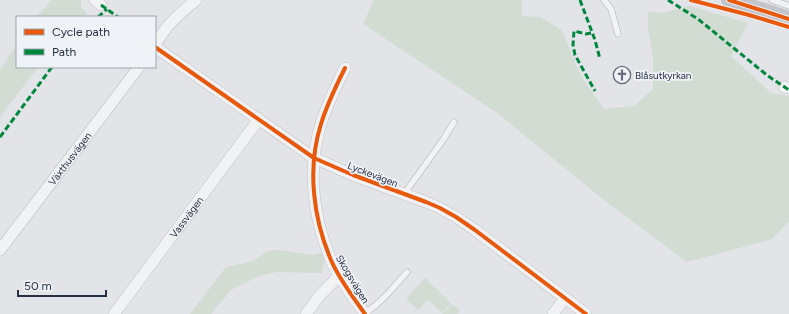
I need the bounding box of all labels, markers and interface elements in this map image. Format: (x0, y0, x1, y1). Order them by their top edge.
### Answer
legend (16, 16, 156, 68)
text: Cycle path (52, 25, 110, 39)
text: Path (52, 45, 76, 59)
church icon: Blåsutkyrkan (612, 65, 632, 85)
place label: Blåsutkyrkan (635, 69, 692, 82)
street label: Växthusvägen (46, 129, 95, 188)
street label: Lyckevägen (346, 159, 400, 190)
street label: Vassvägen (167, 194, 206, 240)
street label: Skogsvägen (333, 253, 372, 306)
scale bar (18, 272, 106, 298)
text: 50 m (24, 279, 52, 293)

